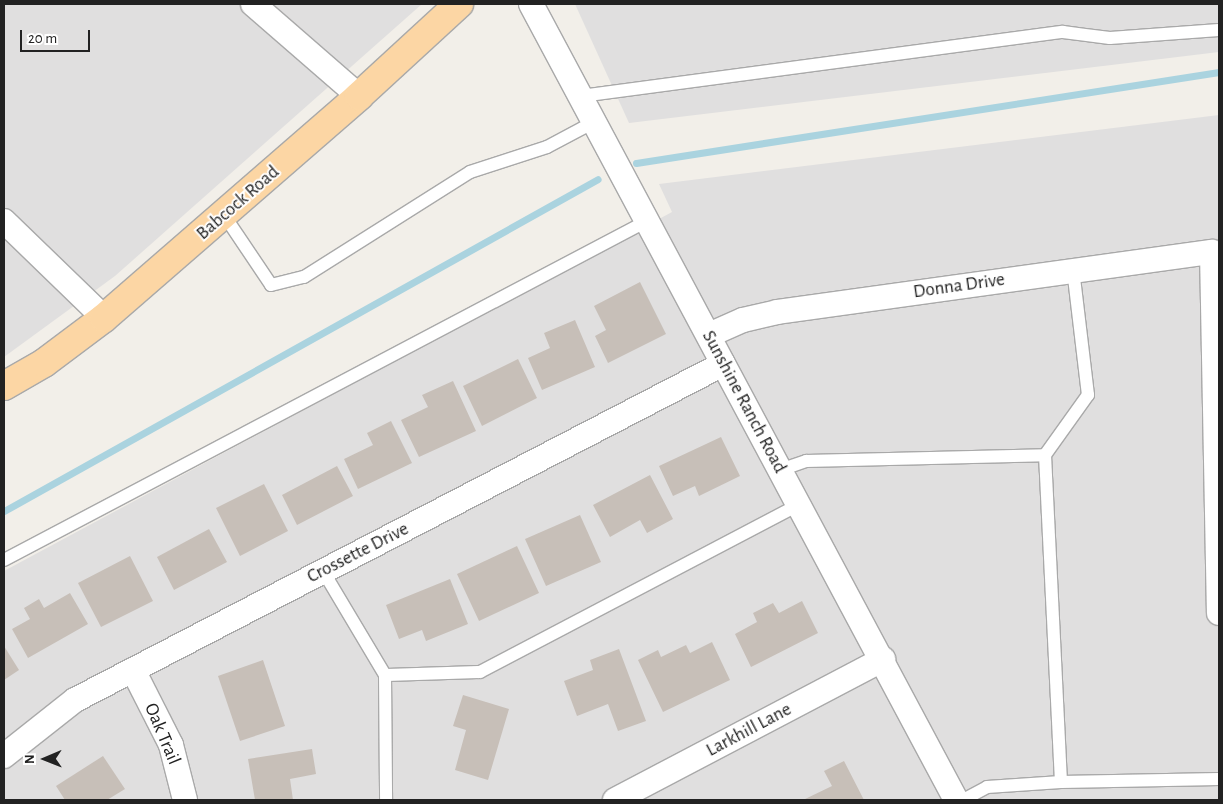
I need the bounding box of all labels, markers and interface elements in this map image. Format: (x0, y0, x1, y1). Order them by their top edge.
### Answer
scale bar (22, 20, 92, 52)
text: 20 m (28, 31, 57, 46)
street label: Babcock Road (192, 161, 284, 245)
street label: Donna Drive (912, 268, 1006, 304)
street label: Sunshine Ranch Road (697, 327, 791, 477)
street label: Crossette Drive (303, 518, 413, 588)
street label: Larkhill Lane (702, 698, 796, 762)
street label: Oak Trail (139, 700, 185, 768)
north arrow (20, 734, 70, 784)
text: N (23, 754, 37, 764)

